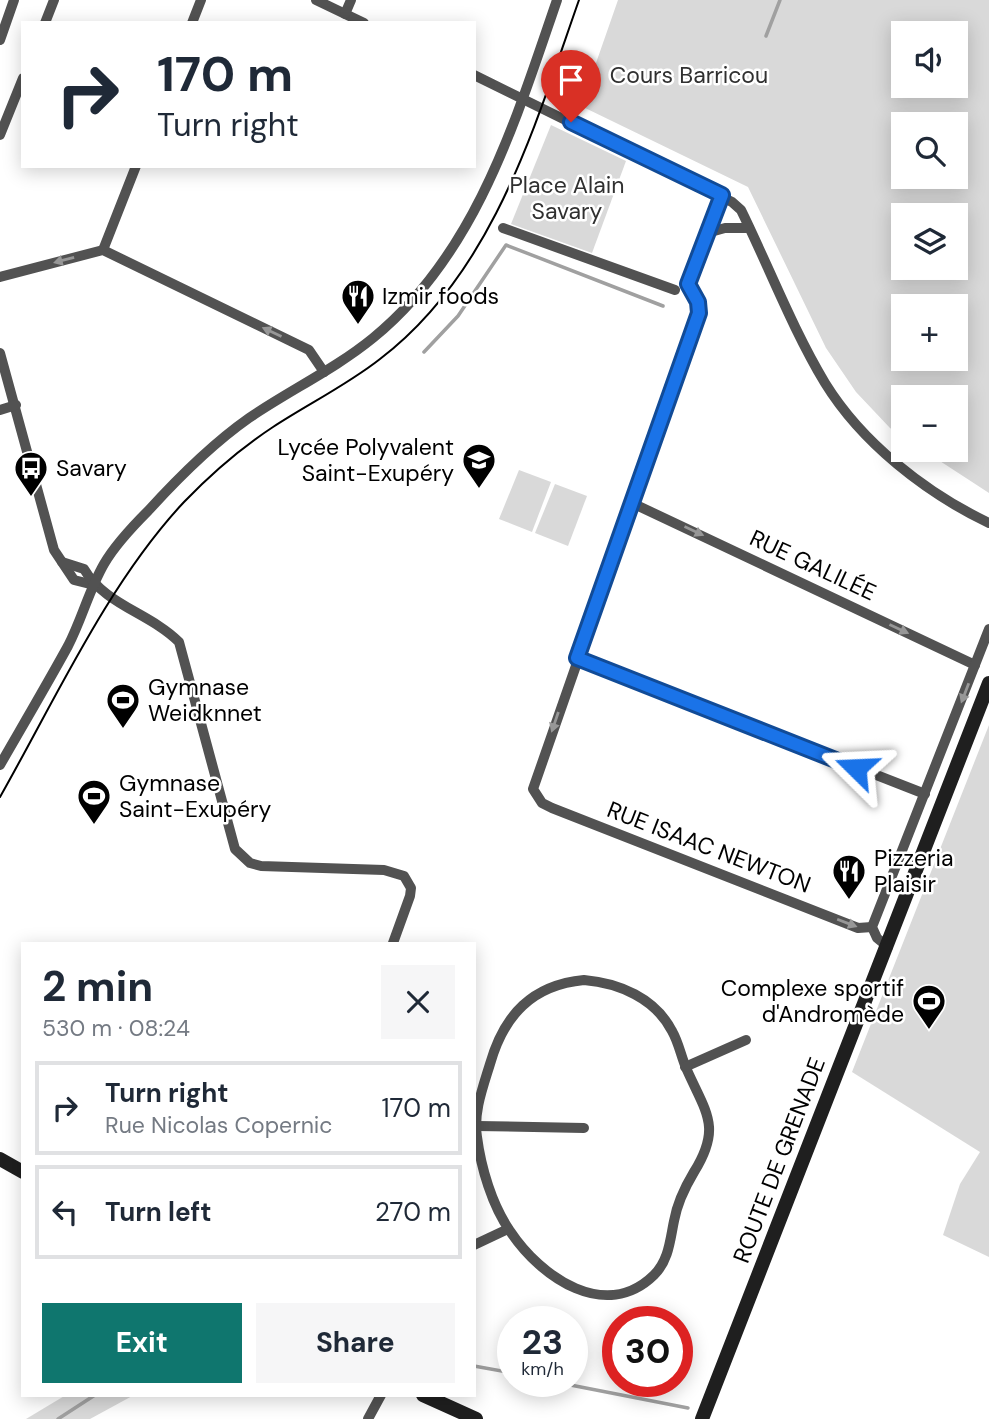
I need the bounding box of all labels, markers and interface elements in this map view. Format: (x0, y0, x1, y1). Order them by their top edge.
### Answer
map controls (891, 21, 968, 462)
button: sound (891, 21, 968, 98)
text: 170 m (157, 42, 293, 106)
icon: right (42, 49, 133, 140)
pin (541, 50, 601, 122)
park label: Cours Barricou (610, 60, 768, 90)
icon: arrive (552, 61, 590, 99)
text: Turn right (157, 104, 299, 146)
button: search (891, 112, 968, 189)
park label: Place Alain Savary (510, 170, 624, 226)
button: layers (891, 203, 968, 280)
one-way arrow (53, 255, 75, 266)
restaurant icon: Izmir foods (339, 277, 377, 326)
place label: Izmir foods (382, 281, 499, 311)
button: + (891, 294, 968, 371)
one-way arrow (262, 326, 282, 338)
button: − (891, 385, 968, 462)
place label: Lycée Polyvalent Saint-Exupéry (277, 432, 454, 488)
school or university icon: Lycée Polyvalent Saint-Exupéry (460, 441, 498, 490)
bus stop icon: Savary (12, 449, 50, 498)
place label: Savary (56, 453, 127, 483)
street label: RUE GALILÉE (745, 523, 881, 607)
one-way arrow (683, 526, 704, 537)
one-way arrow (889, 623, 909, 635)
place label: Gymnase Weidknnet (148, 672, 262, 728)
sports icon: Gymnase Weidknnet (104, 681, 142, 730)
one-way arrow (959, 682, 970, 703)
one-way arrow (549, 712, 560, 733)
position arrow (819, 731, 893, 805)
place label: Gymnase Saint-Exupéry (119, 768, 272, 824)
sports icon: Gymnase Saint-Exupéry (75, 777, 113, 826)
street label: RUE ISAAC NEWTON (603, 794, 815, 900)
place label: Pizzeria Plaisir (874, 843, 954, 899)
restaurant icon: Pizzeria Plaisir (830, 852, 868, 901)
one-way arrow (836, 918, 857, 929)
text: 2 min (42, 959, 153, 1014)
button: close (381, 965, 455, 1039)
place label: Complexe sportif d'Andromède (721, 973, 904, 1029)
sports icon: Complexe sportif d'Andromède (910, 982, 948, 1031)
text: 530 m · 08:24 (42, 1013, 190, 1043)
street label: ROUTE DE GRENADE (726, 1053, 832, 1267)
text: Turn right (105, 1076, 229, 1110)
icon: right (46, 1089, 84, 1127)
text: 170 m (382, 1091, 451, 1125)
text: Rue Nicolas Copernic (105, 1110, 333, 1140)
icon: left (46, 1193, 84, 1231)
text: Turn left (105, 1195, 212, 1229)
text: 270 m (375, 1195, 451, 1229)
button: Exit (42, 1303, 242, 1383)
button: Share (256, 1303, 455, 1383)
speed limit sign: 30 (602, 1306, 693, 1397)
text: 23 (522, 1319, 563, 1365)
text: km/h (521, 1357, 564, 1381)

